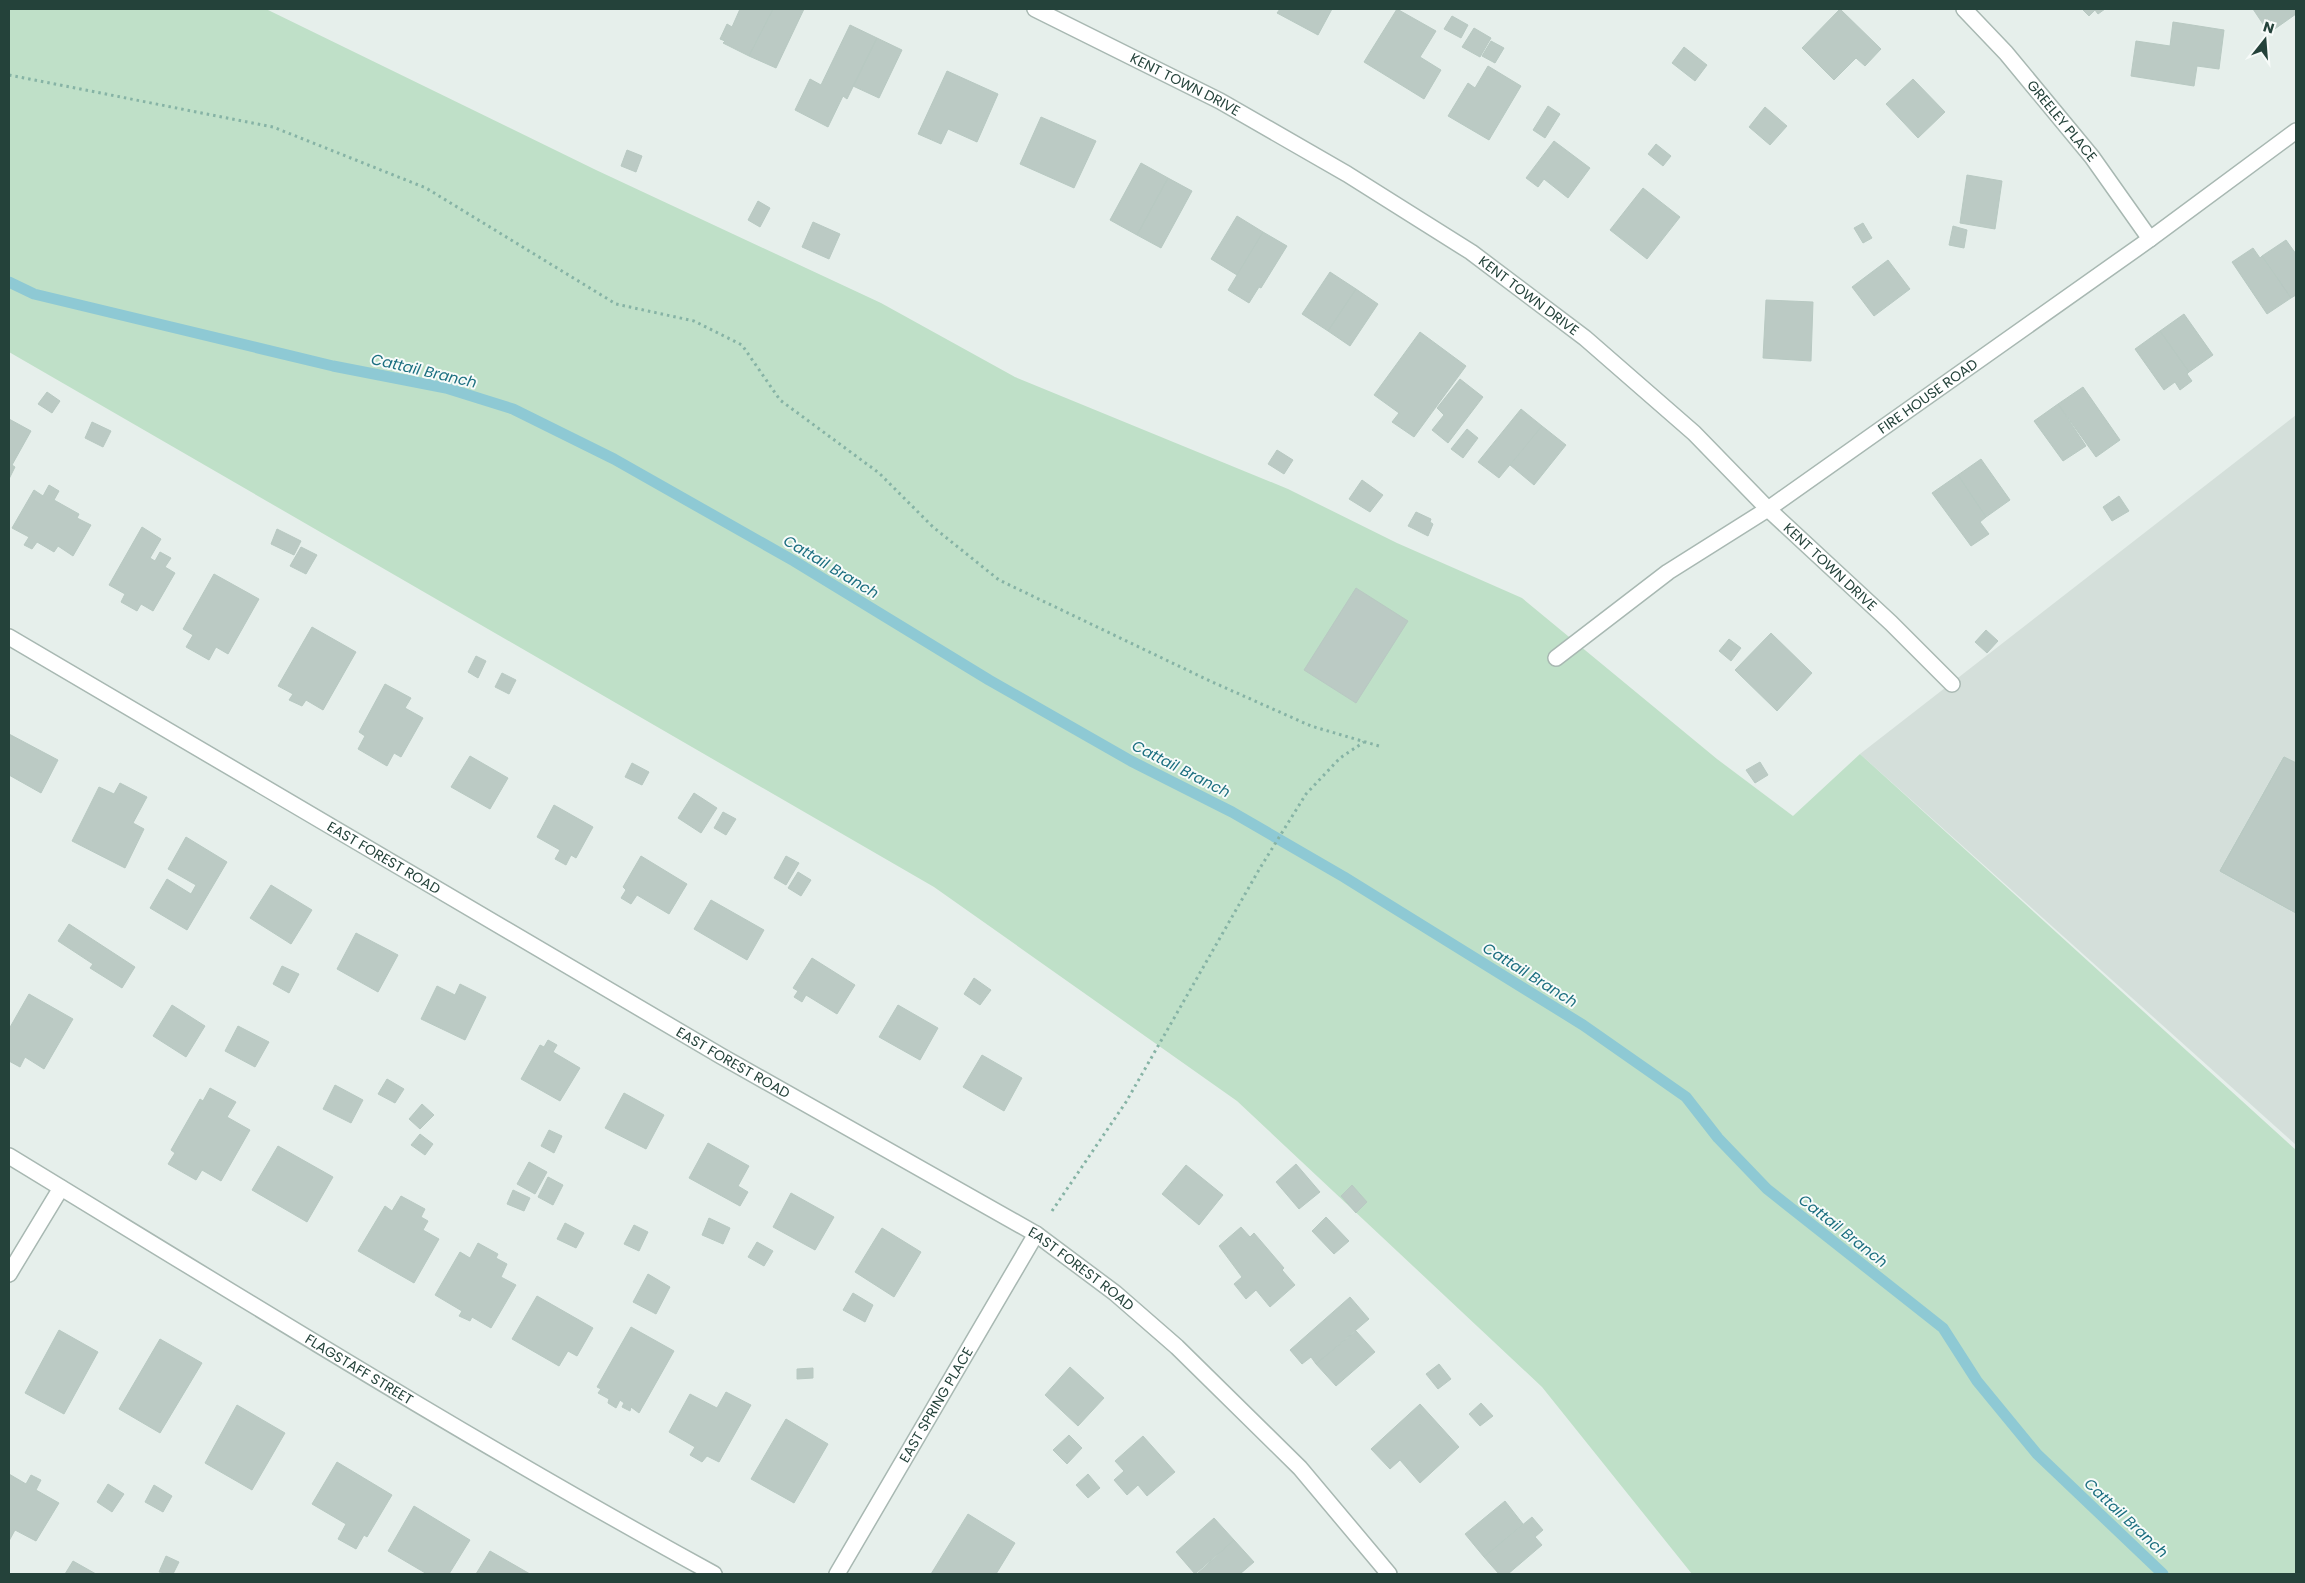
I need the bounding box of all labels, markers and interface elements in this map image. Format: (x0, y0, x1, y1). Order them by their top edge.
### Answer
north arrow (2240, 15, 2290, 65)
text: N (2261, 16, 2277, 39)
street label: KENT TOWN DRIVE (1127, 48, 1244, 121)
street label: GREELEY PLACE (2022, 76, 2102, 166)
street label: KENT TOWN DRIVE (1474, 251, 1583, 340)
water label: Cattail Branch (369, 348, 479, 393)
street label: FIRE HOUSE ROAD (1874, 354, 1982, 438)
street label: KENT TOWN DRIVE (1779, 518, 1882, 615)
water label: Cattail Branch (780, 530, 883, 603)
water label: Cattail Branch (1128, 735, 1234, 802)
street label: EAST FOREST ROAD (324, 816, 444, 899)
water label: Cattail Branch (1479, 937, 1582, 1012)
street label: EAST FOREST ROAD (673, 1022, 794, 1103)
water label: Cattail Branch (1794, 1189, 1892, 1272)
street label: EAST FOREST ROAD (1025, 1222, 1139, 1315)
street label: FLAGSTAFF STREET (301, 1329, 417, 1410)
street label: EAST SPRING PLACE (894, 1343, 978, 1466)
water label: Cattail Branch (2080, 1473, 2173, 1562)

